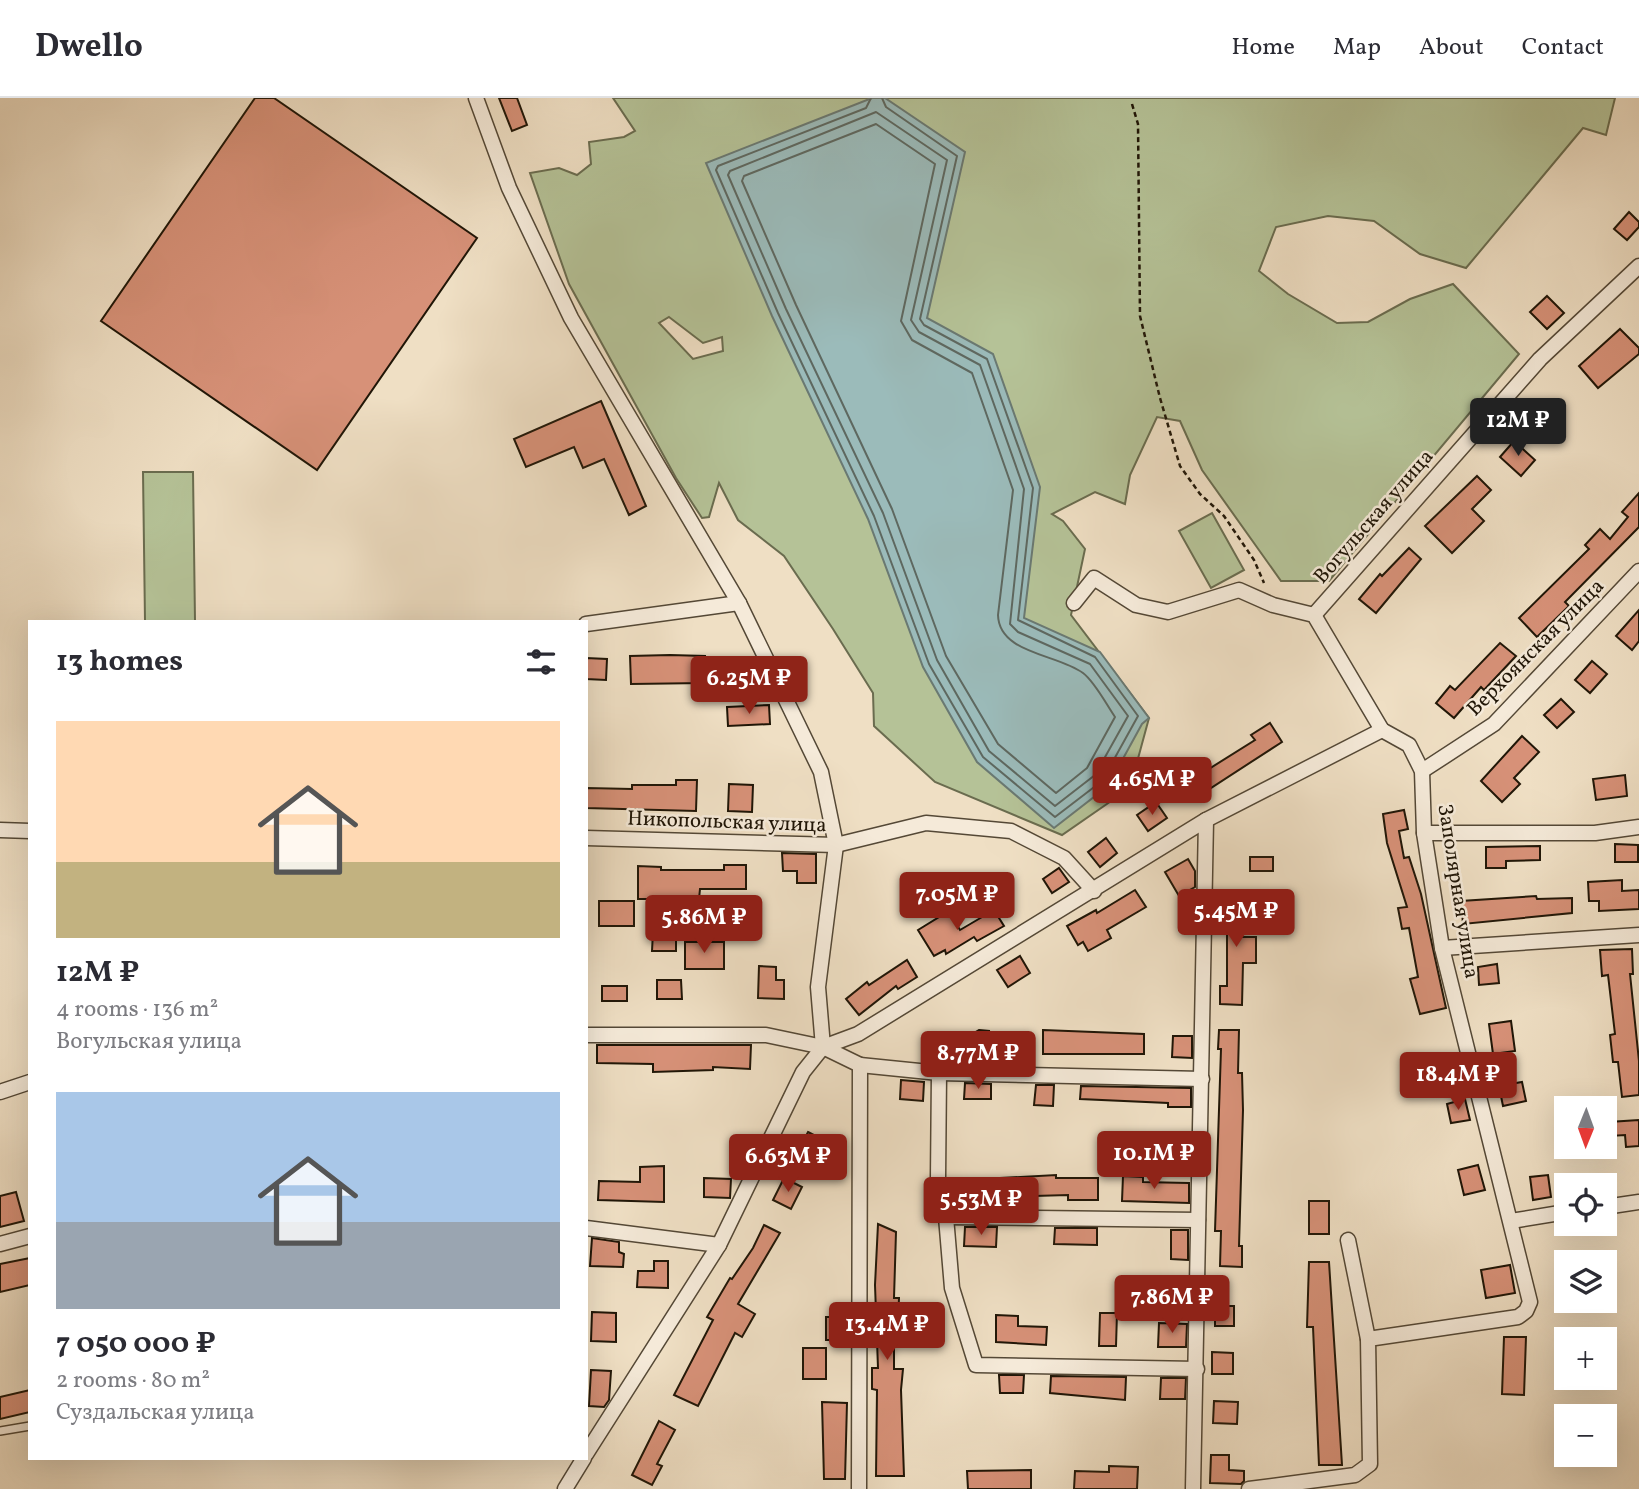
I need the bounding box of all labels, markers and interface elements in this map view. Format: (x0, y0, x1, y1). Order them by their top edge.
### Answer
text: Dwello (35, 25, 143, 71)
text: Home (1231, 31, 1295, 65)
text: Map (1333, 31, 1381, 65)
text: About (1419, 31, 1484, 65)
text: Contact (1522, 31, 1604, 65)
pin: 12M ₽ (1469, 398, 1567, 458)
text: 12M ₽ (1486, 405, 1550, 437)
street label: Вогульская улица (1307, 443, 1441, 591)
street label: Верхоянская улица (1461, 573, 1611, 723)
text: 13 homes (56, 641, 183, 683)
icon: filters (522, 643, 560, 681)
pin: 6.25M ₽ (684, 656, 814, 716)
text: 6.25M ₽ (707, 663, 791, 695)
pin: 4.65M ₽ (1087, 758, 1217, 817)
text: 4.65M ₽ (1109, 764, 1195, 796)
icon: home (245, 767, 371, 893)
street label: Заполярная улица (1429, 802, 1486, 981)
street label: Никопольская улица (627, 805, 827, 840)
pin: 7.05M ₽ (892, 872, 1022, 932)
text: 7.05M ₽ (916, 879, 998, 911)
pin: 5.45M ₽ (1171, 890, 1301, 949)
pin: 5.86M ₽ (639, 896, 769, 955)
text: 5.45M ₽ (1194, 896, 1278, 928)
text: 5.86M ₽ (661, 902, 747, 934)
text: 12M ₽ (56, 952, 139, 994)
text: 4 rooms · 136 m² (56, 994, 218, 1026)
text: Вогульская улица (56, 1026, 242, 1058)
pin: 8.77M ₽ (913, 1032, 1043, 1091)
text: 8.77M ₽ (937, 1038, 1019, 1070)
pin: 18.4M ₽ (1393, 1052, 1523, 1112)
text: 18.4M ₽ (1416, 1059, 1500, 1091)
north arrow (1554, 1096, 1617, 1158)
map controls (1554, 1096, 1617, 1467)
pin: 10.1M ₽ (1089, 1132, 1219, 1191)
pin: 6.63M ₽ (723, 1134, 853, 1194)
icon: home (245, 1138, 371, 1264)
text: 10.1M ₽ (1113, 1138, 1195, 1170)
text: 6.63M ₽ (745, 1141, 831, 1173)
button: locate (1554, 1173, 1617, 1236)
pin: 5.53M ₽ (916, 1178, 1046, 1237)
text: 5.53M ₽ (940, 1184, 1022, 1216)
button: layers (1554, 1250, 1617, 1313)
pin: 7.86M ₽ (1107, 1276, 1237, 1335)
text: 7.86M ₽ (1131, 1282, 1213, 1314)
pin: 13.4M ₽ (822, 1302, 952, 1362)
text: 13.4M ₽ (845, 1309, 929, 1341)
text: 7 050 000 ₽ (56, 1323, 216, 1365)
button: + (1554, 1327, 1617, 1390)
text: 2 rooms · 80 m² (56, 1365, 210, 1397)
text: Суздальская улица (56, 1397, 255, 1429)
button: − (1554, 1404, 1617, 1467)

